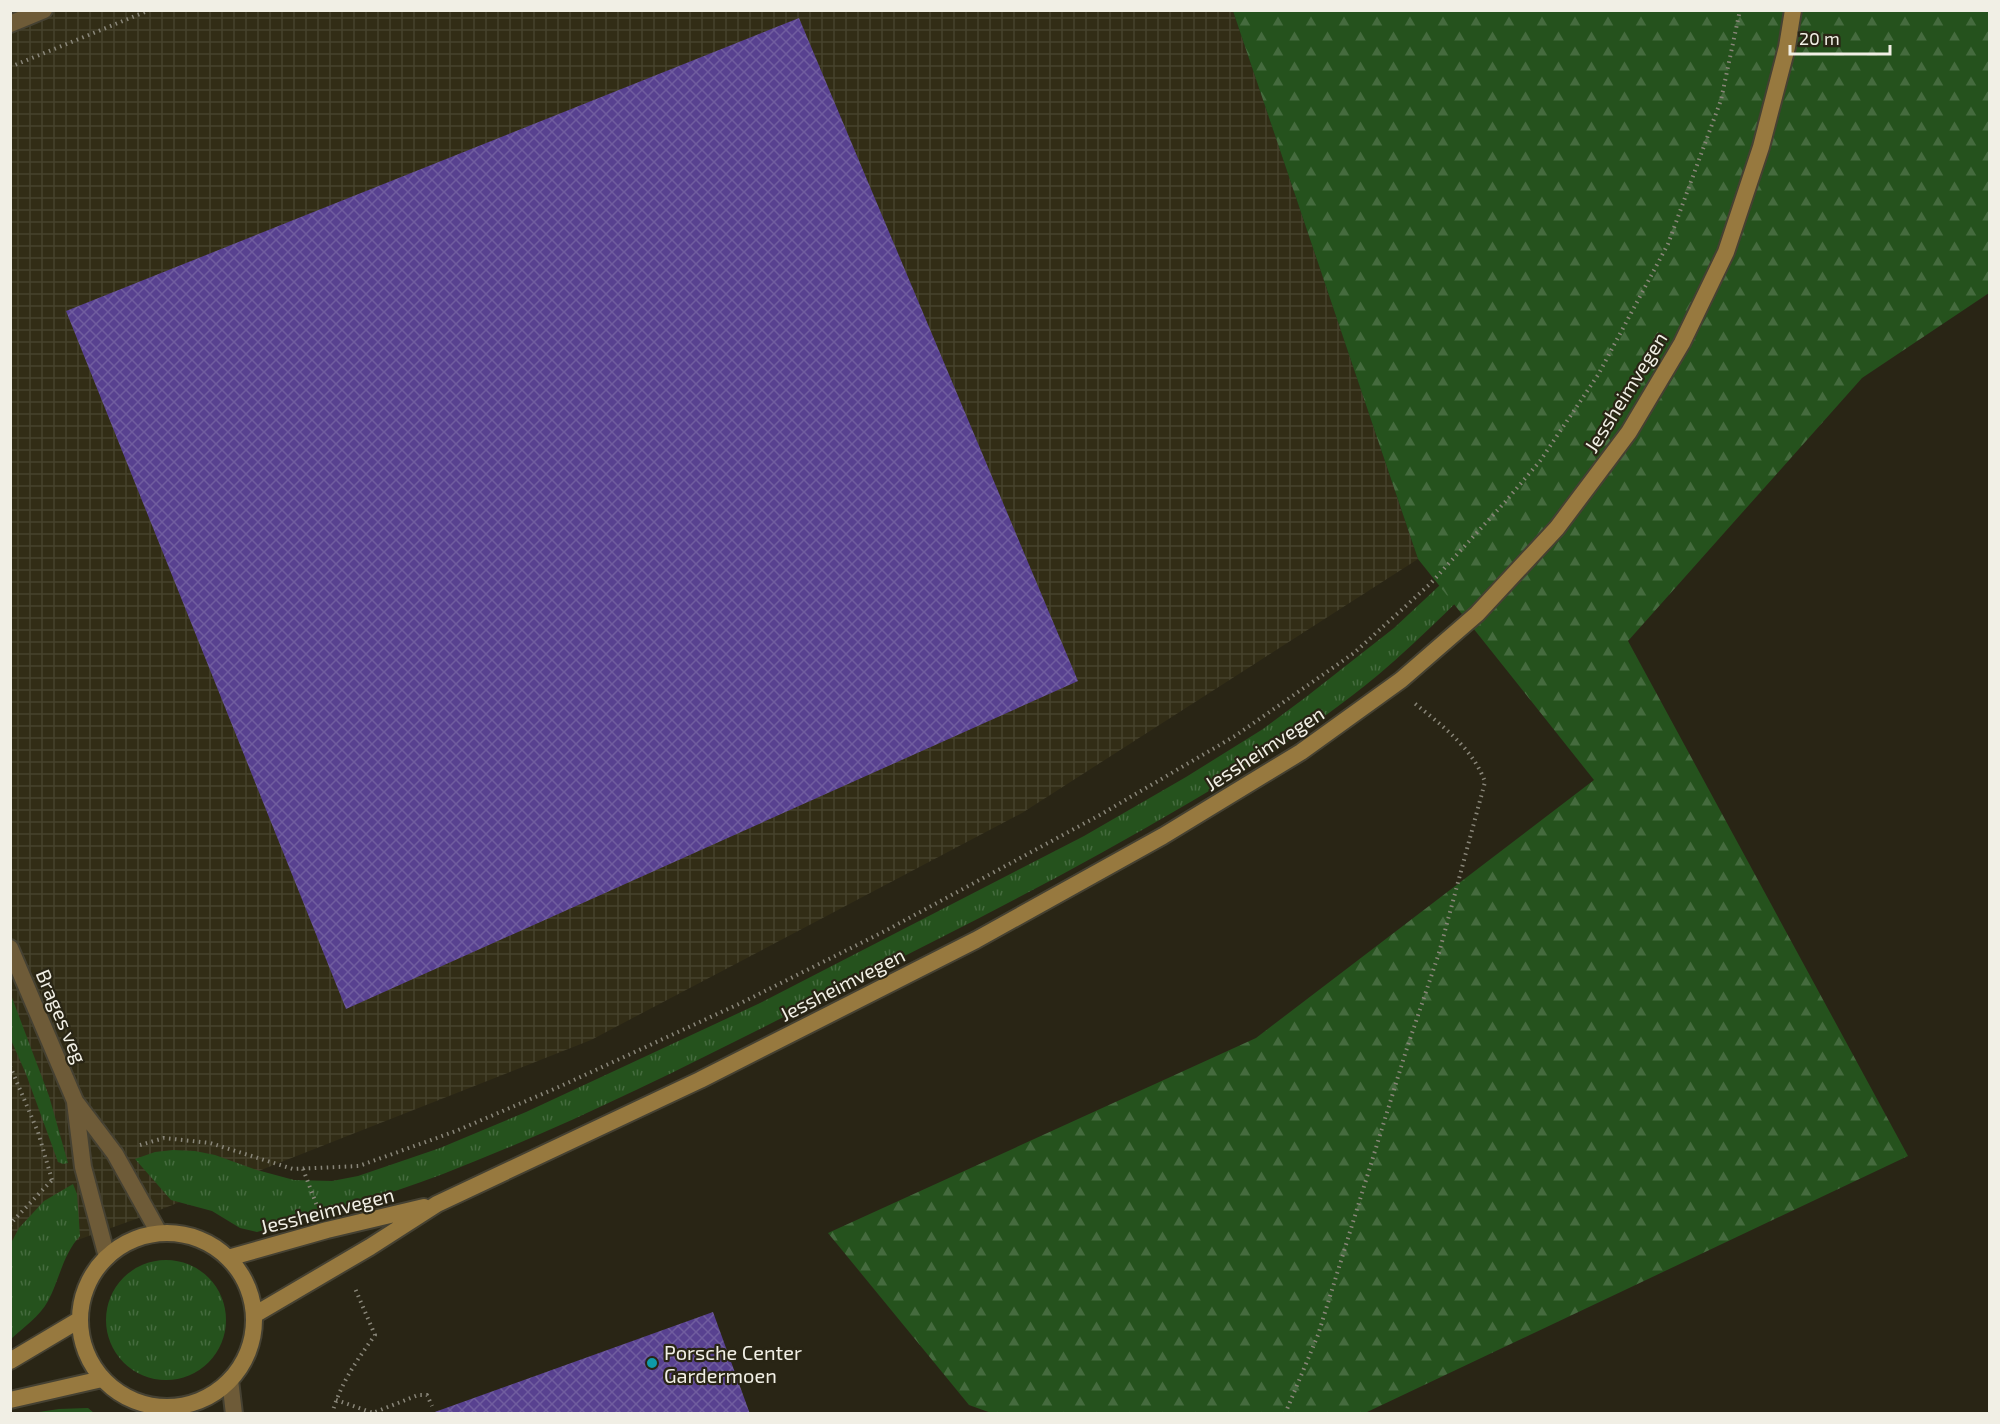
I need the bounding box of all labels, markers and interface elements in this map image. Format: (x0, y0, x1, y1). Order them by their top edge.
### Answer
scale bar (1790, 18, 1890, 56)
text: 20 m (1799, 27, 1840, 49)
street label: Jessheimvegen (1578, 327, 1672, 457)
street label: Jessheimvegen (1200, 701, 1328, 795)
street label: Jessheimvegen (775, 942, 909, 1026)
street label: Brages veg (31, 965, 93, 1067)
street label: Jessheimvegen (257, 1182, 397, 1238)
place label: Porsche Center Gardermoen (664, 1340, 802, 1387)
marker: Porsche Center Gardermoen (645, 1356, 659, 1370)

